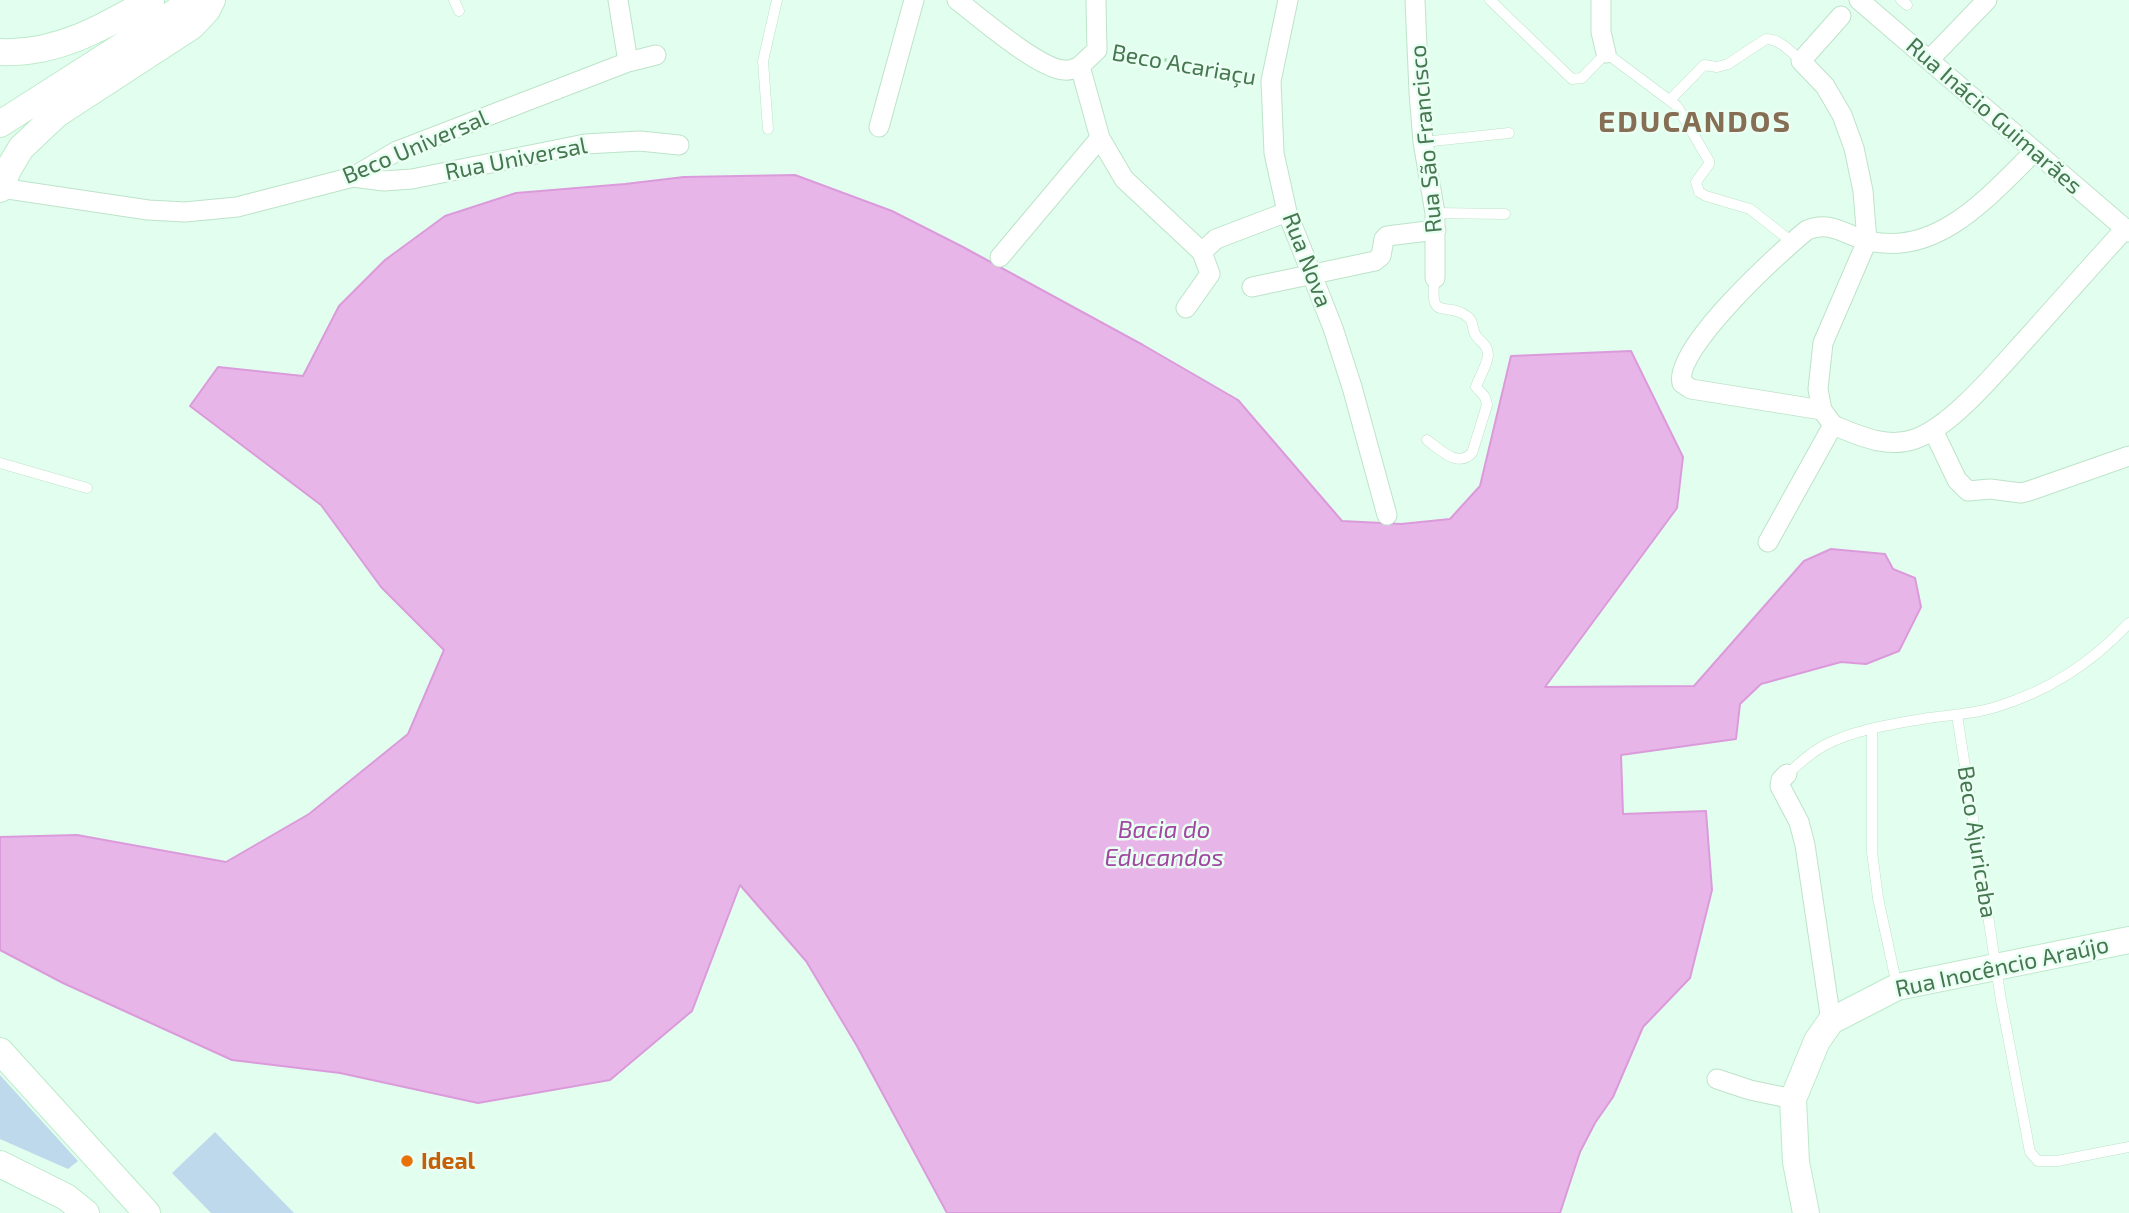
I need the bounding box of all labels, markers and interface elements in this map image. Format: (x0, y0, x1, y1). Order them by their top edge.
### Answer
street label: Rua Inácio Guimarães (1900, 32, 2088, 200)
street label: Beco Acariaçu (1110, 39, 1258, 91)
street label: Rua São Francisco (1404, 44, 1448, 234)
street label: Beco Universal (338, 104, 492, 190)
district label: EDUCANDOS (1599, 104, 1791, 140)
street label: Rua Universal (443, 132, 589, 186)
street label: Rua Nova (1276, 209, 1338, 311)
street label: Beco Ajuricaba (1951, 764, 2003, 920)
water label: Bacia do Educandos (1104, 816, 1224, 872)
street label: Rua Inocêncio Araújo (1893, 931, 2111, 1003)
place label: Ideal (421, 1147, 475, 1175)
marker: Ideal (399, 1153, 415, 1169)

